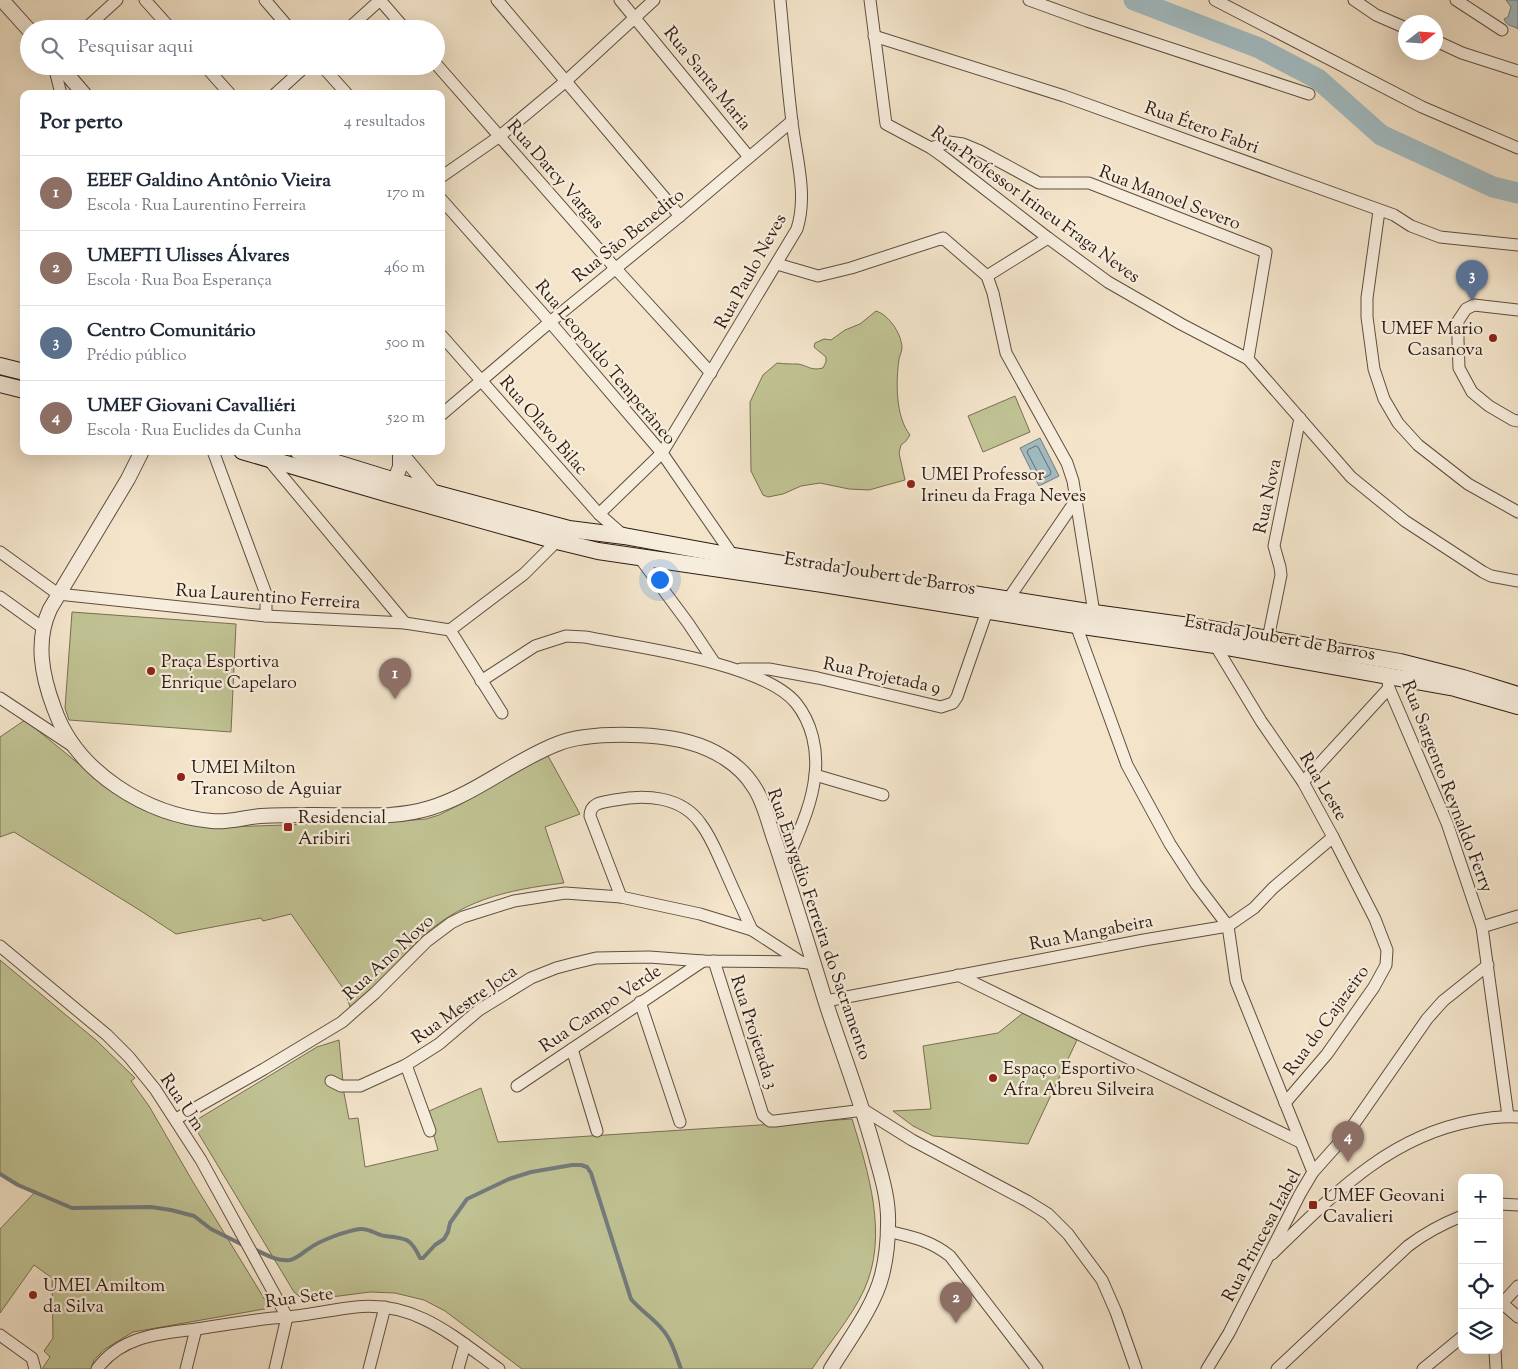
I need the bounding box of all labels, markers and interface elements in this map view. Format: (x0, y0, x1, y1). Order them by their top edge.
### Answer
north arrow (1398, 15, 1443, 60)
search box (20, 20, 445, 75)
street label: Rua Santa Maria (656, 22, 757, 137)
icon: search (38, 34, 66, 62)
text: Pesquisar aqui (78, 34, 193, 61)
street label: Rua Étero Fabri (1140, 96, 1262, 162)
text: Por perto (40, 108, 123, 138)
text: 4 resultados (344, 111, 425, 134)
street label: Rua Darcy Vargas (500, 115, 609, 235)
street label: Rua Professor Irineu Fraga Neves (925, 121, 1145, 290)
street label: Rua Manoel Severo (1095, 160, 1244, 238)
text: EEEF Galdino Antônio Vieira (87, 168, 331, 195)
text: 1 (53, 182, 59, 205)
text: 170 m (387, 182, 425, 205)
street label: Rua São Benedito (568, 183, 691, 290)
text: Escola · Rua Laurentino Ferreira (87, 195, 306, 218)
street label: Rua Paulo Neves (709, 210, 794, 334)
text: UMEFTI Ulisses Álvares (87, 243, 289, 270)
text: 2 (52, 257, 60, 280)
text: 460 m (384, 257, 425, 280)
pin: 3 (1456, 260, 1488, 301)
text: Escola · Rua Boa Esperança (87, 270, 272, 293)
street label: Rua Leopoldo Temperâneo (528, 275, 681, 452)
place label: UMEF Mario Casanova (1381, 317, 1483, 364)
text: Centro Comunitário (87, 318, 256, 345)
text: 3 (53, 332, 59, 355)
text: 500 m (386, 332, 425, 355)
marker: UMEF Mario Casanova (1487, 332, 1499, 344)
text: Prédio público (87, 345, 186, 368)
street label: Rua Olavo Bilac (492, 371, 593, 481)
text: UMEF Giovani Cavalliéri (87, 393, 296, 420)
text: 4 (52, 407, 60, 430)
text: 520 m (387, 407, 425, 430)
text: Escola · Rua Euclides da Cunha (87, 420, 302, 443)
street label: Rua Nova (1248, 457, 1290, 536)
place label: UMEI Professor Irineu da Fraga Neves (921, 463, 1086, 510)
marker: UMEI Professor Irineu da Fraga Neves (905, 478, 917, 490)
street label: Estrada Joubert de Barros (782, 547, 977, 603)
your location (647, 567, 673, 593)
street label: Rua Laurentino Ferreira (175, 579, 361, 617)
street label: Estrada Joubert de Barros (1182, 609, 1377, 669)
place label: Praça Esportiva Enrique Capelaro (161, 650, 297, 697)
street label: Rua Projetada 9 (820, 652, 943, 702)
pin: 1 (379, 658, 411, 699)
marker: Praça Esportiva Enrique Capelaro (145, 665, 157, 677)
street label: Rua Sargento Reynaldo Ferry (1394, 677, 1499, 897)
street label: Rua Leste (1292, 748, 1353, 826)
place label: UMEI Milton Trancoso de Aguiar (191, 756, 342, 803)
marker: UMEI Milton Trancoso de Aguiar (175, 771, 187, 783)
street label: Rua Emygdio Ferreira do Sacramento (759, 786, 877, 1064)
place label: Residencial Aribiri (298, 806, 386, 853)
marker: Residencial Aribiri (282, 821, 294, 833)
street label: Rua Ano Novo (338, 909, 441, 1007)
street label: Rua Mangabeira (1027, 909, 1155, 959)
street label: Rua Campo Verde (535, 959, 667, 1060)
street label: Rua Mestre Joca (407, 960, 523, 1052)
street label: Rua do Cajazeiro (1279, 960, 1377, 1082)
street label: Rua Projetada 3 (722, 972, 784, 1093)
place label: Espaço Esportivo Afra Abreu Silveira (1003, 1057, 1154, 1104)
street label: Rua Um (153, 1069, 210, 1137)
marker: Espaço Esportivo Afra Abreu Silveira (987, 1072, 999, 1084)
pin: 4 (1332, 1121, 1364, 1162)
street label: Rua Princesa Izabel (1217, 1165, 1309, 1307)
map controls (1458, 1174, 1503, 1354)
button: + (1458, 1174, 1503, 1219)
place label: UMEF Geovani Cavalieri (1323, 1184, 1445, 1231)
marker: UMEF Geovani Cavalieri (1307, 1199, 1319, 1211)
button: − (1458, 1219, 1503, 1264)
button: locate (1458, 1264, 1503, 1309)
place label: UMEI Amiltom da Silva (43, 1274, 165, 1321)
street label: Rua Sete (264, 1282, 335, 1316)
pin: 2 (940, 1282, 972, 1323)
marker: UMEI Amiltom da Silva (27, 1289, 39, 1301)
button: layers (1458, 1309, 1503, 1354)

